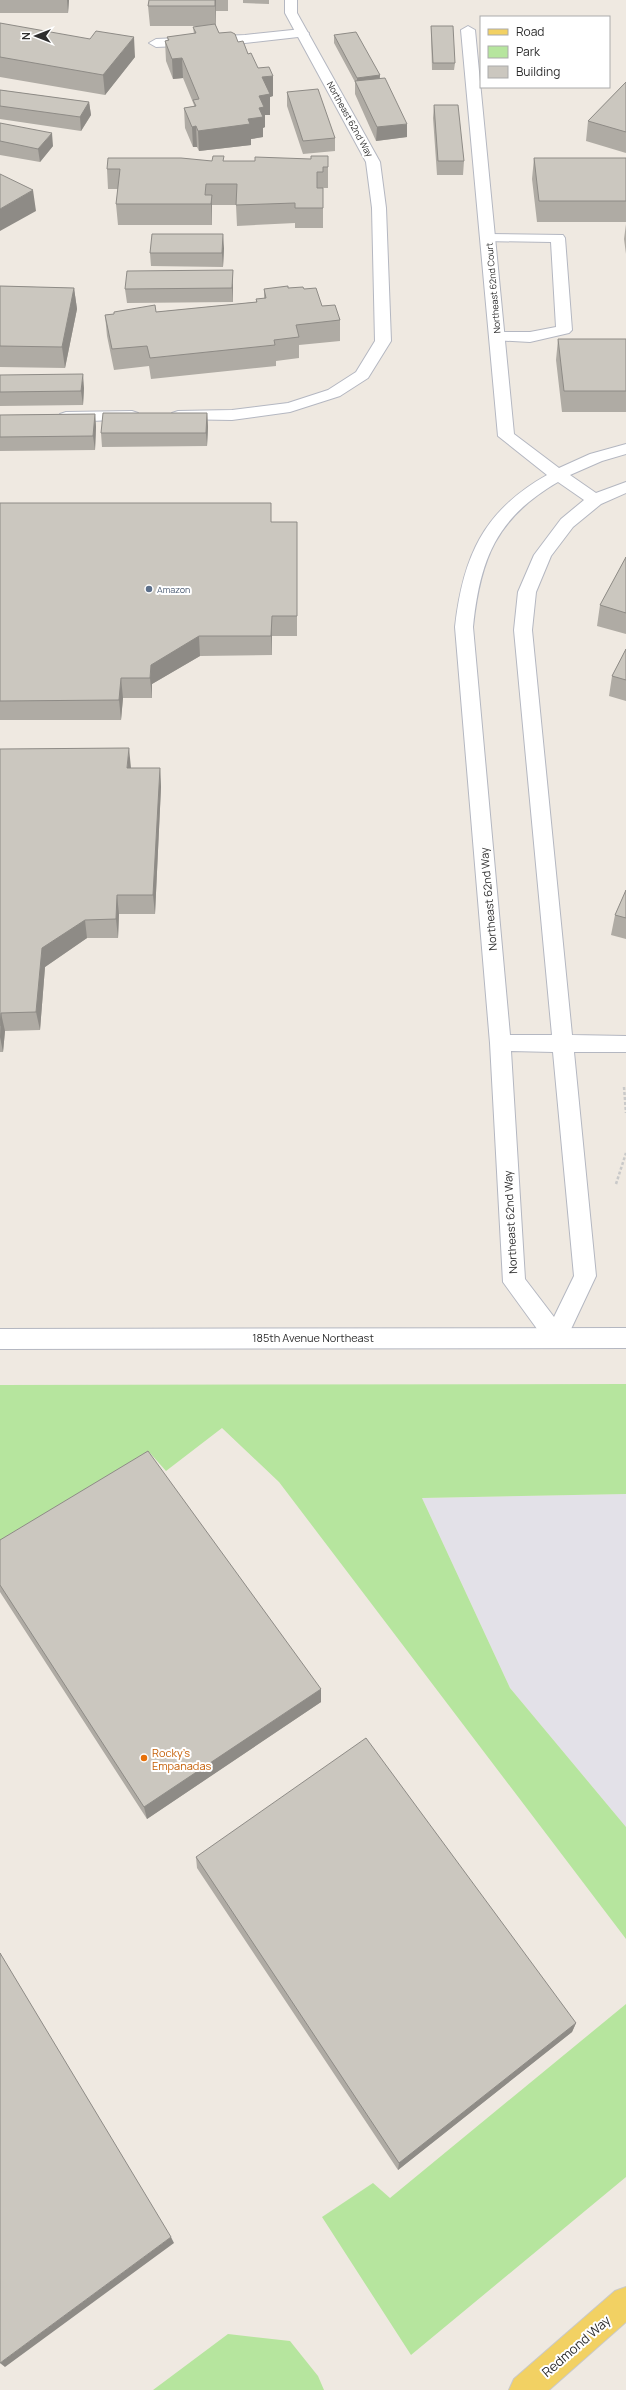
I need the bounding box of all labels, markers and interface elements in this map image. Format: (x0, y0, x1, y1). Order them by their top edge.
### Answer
north arrow (16, 16, 56, 56)
legend (480, 16, 610, 88)
text: Road (516, 23, 544, 40)
text: N (18, 32, 33, 40)
text: Park (516, 43, 541, 60)
text: Building (516, 63, 560, 80)
street label: Northeast 62nd Way (324, 79, 376, 159)
street label: Northeast 62nd Court (483, 242, 503, 334)
place label: Amazon (157, 583, 190, 596)
marker: Amazon (144, 584, 154, 594)
street label: Northeast 62nd Way (476, 847, 500, 951)
street label: Northeast 62nd Way (500, 1170, 520, 1274)
street label: 185th Avenue Northeast (252, 1330, 374, 1345)
place label: Rocky’s Empanadas (152, 1745, 211, 1773)
marker: Rocky’s Empanadas (139, 1753, 149, 1763)
street label: Redmond Way (538, 2311, 614, 2381)

